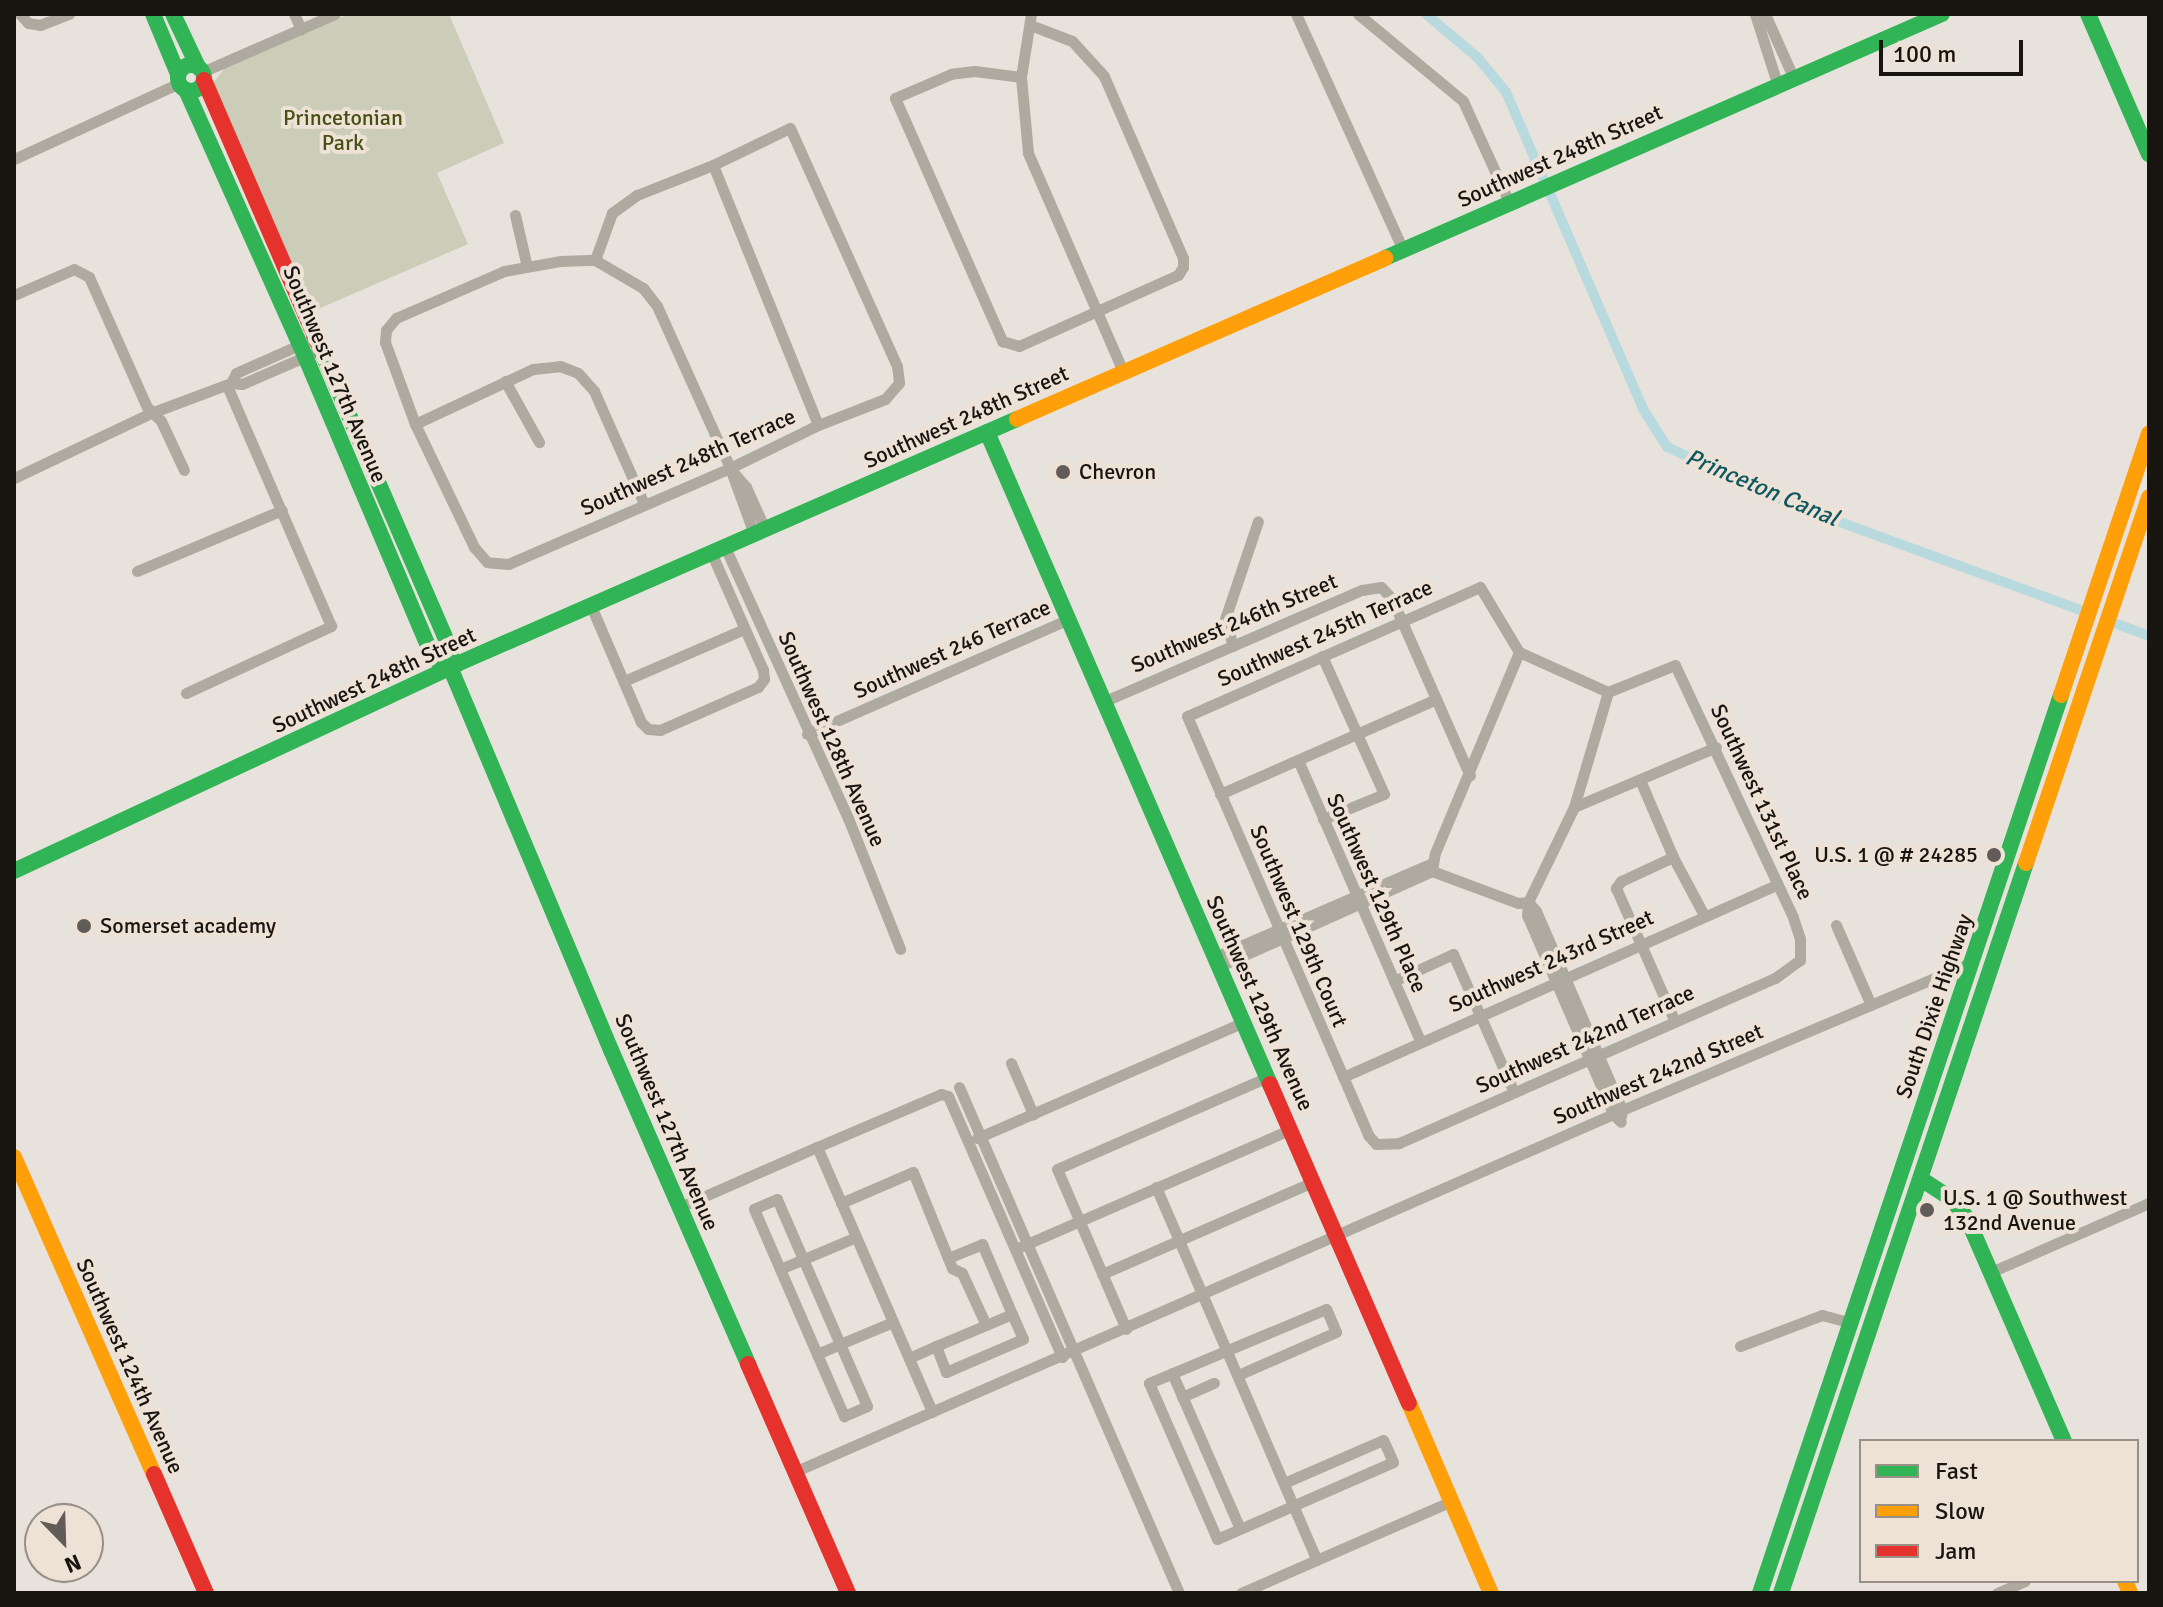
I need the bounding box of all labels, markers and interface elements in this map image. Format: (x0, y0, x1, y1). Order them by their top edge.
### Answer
scale bar (1883, 24, 2027, 74)
text: 100 m (1893, 39, 1956, 69)
street label: Southwest 248th Street (1454, 99, 1666, 213)
park label: Princetonian Park (283, 104, 403, 156)
street label: Southwest 127th Avenue (277, 262, 393, 486)
street label: Southwest 248th Street (860, 360, 1072, 474)
street label: Southwest 248th Terrace (577, 403, 799, 521)
water label: Princeton Canal (1681, 443, 1843, 533)
place label: Chevron (1079, 459, 1156, 485)
marker: Chevron (1054, 463, 1072, 481)
street label: Southwest 246th Street (1127, 568, 1341, 678)
street label: Southwest 245th Terrace (1214, 574, 1436, 692)
street label: Southwest 246 Terrace (849, 594, 1055, 704)
street label: Southwest 248th Street (268, 621, 480, 739)
street label: Southwest 128th Avenue (773, 627, 891, 851)
street label: Southwest 131st Place (1705, 700, 1819, 904)
street label: Southwest 129th Place (1321, 789, 1433, 997)
street label: Southwest 129th Court (1244, 821, 1354, 1031)
place label: U.S. 1 @ # 24285 (1814, 842, 1978, 868)
marker: U.S. 1 @ # 24285 (1985, 846, 2003, 864)
street label: Southwest 129th Avenue (1201, 891, 1319, 1115)
street label: Southwest 243rd Street (1445, 904, 1657, 1018)
street label: South Dixie Highway (1890, 910, 1978, 1102)
place label: Somerset academy (100, 913, 276, 939)
marker: Somerset academy (75, 917, 93, 935)
street label: Southwest 242nd Terrace (1472, 979, 1698, 1099)
street label: Southwest 127th Avenue (609, 1010, 725, 1234)
street label: Southwest 242nd Street (1549, 1018, 1767, 1130)
place label: U.S. 1 @ Southwest 132nd Avenue (1943, 1184, 2127, 1236)
marker: U.S. 1 @ Southwest 132nd Avenue (1918, 1201, 1936, 1219)
street label: Southwest 124th Avenue (71, 1254, 189, 1478)
legend (1859, 1439, 2139, 1583)
text: Fast (1935, 1456, 1978, 1486)
text: Slow (1935, 1496, 1985, 1526)
north arrow (24, 1503, 104, 1583)
text: Jam (1935, 1536, 1976, 1566)
text: N (60, 1548, 85, 1579)

